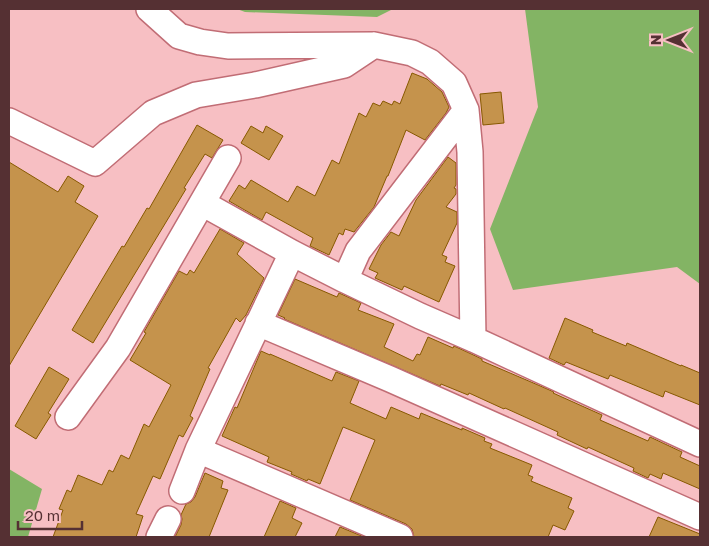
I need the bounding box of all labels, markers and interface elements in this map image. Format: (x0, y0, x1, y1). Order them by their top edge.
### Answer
north arrow (644, 15, 694, 65)
text: N (647, 35, 664, 45)
scale bar (18, 498, 81, 530)
text: 20 m (25, 506, 60, 524)

